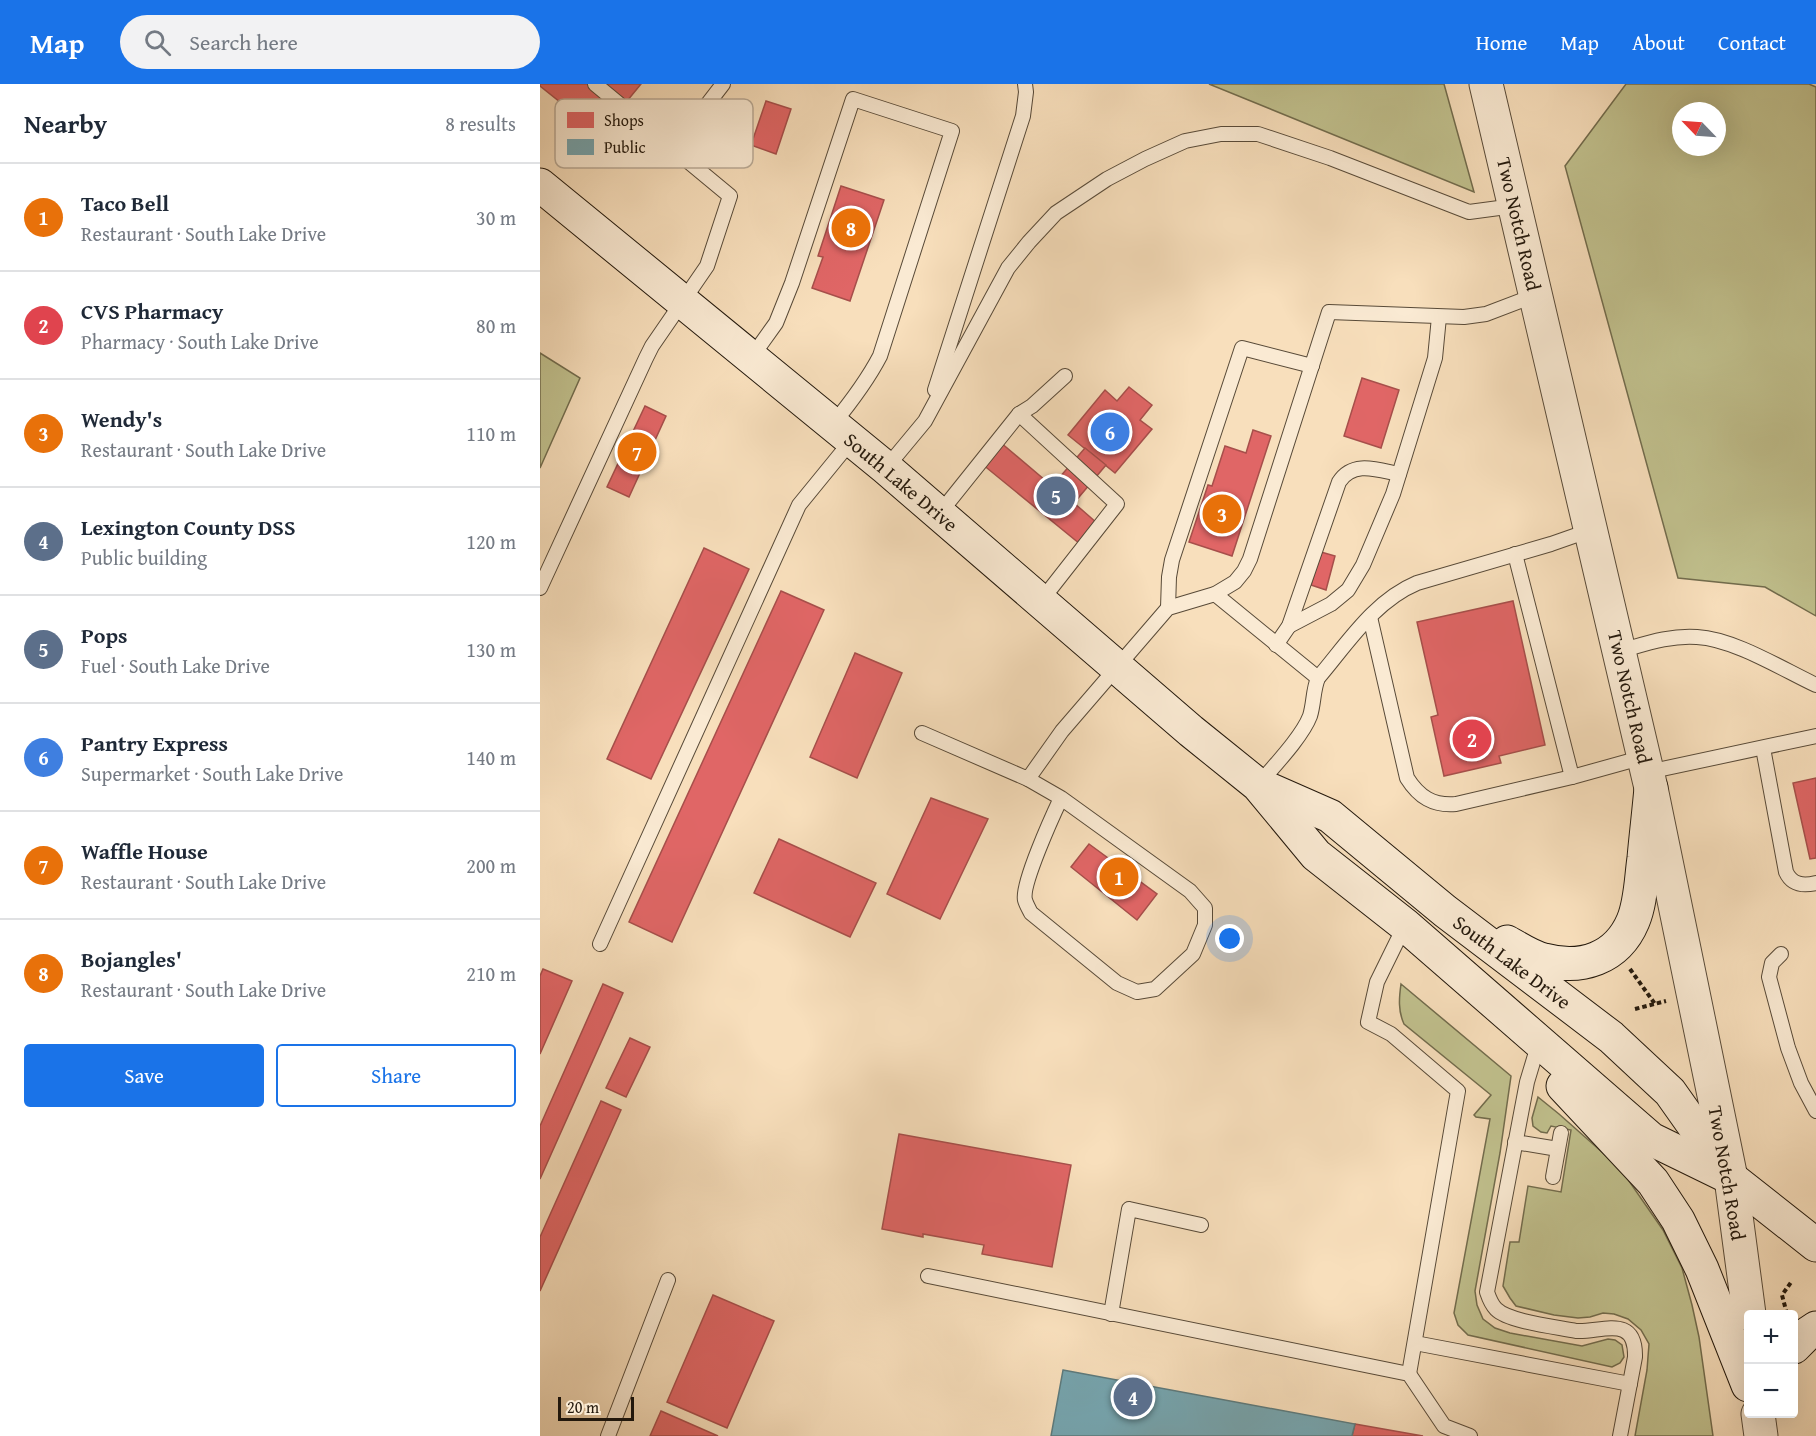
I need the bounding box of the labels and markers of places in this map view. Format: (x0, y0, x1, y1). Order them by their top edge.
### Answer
pin: 8 (832, 206, 870, 250)
pin: 6 (1090, 410, 1130, 454)
pin: 7 (618, 430, 656, 475)
pin: 5 (1036, 474, 1076, 518)
pin: 3 (1202, 492, 1242, 536)
pin: 2 (1452, 716, 1492, 762)
pin: 1 (1100, 854, 1138, 900)
pin: 4 (1114, 1374, 1152, 1420)

